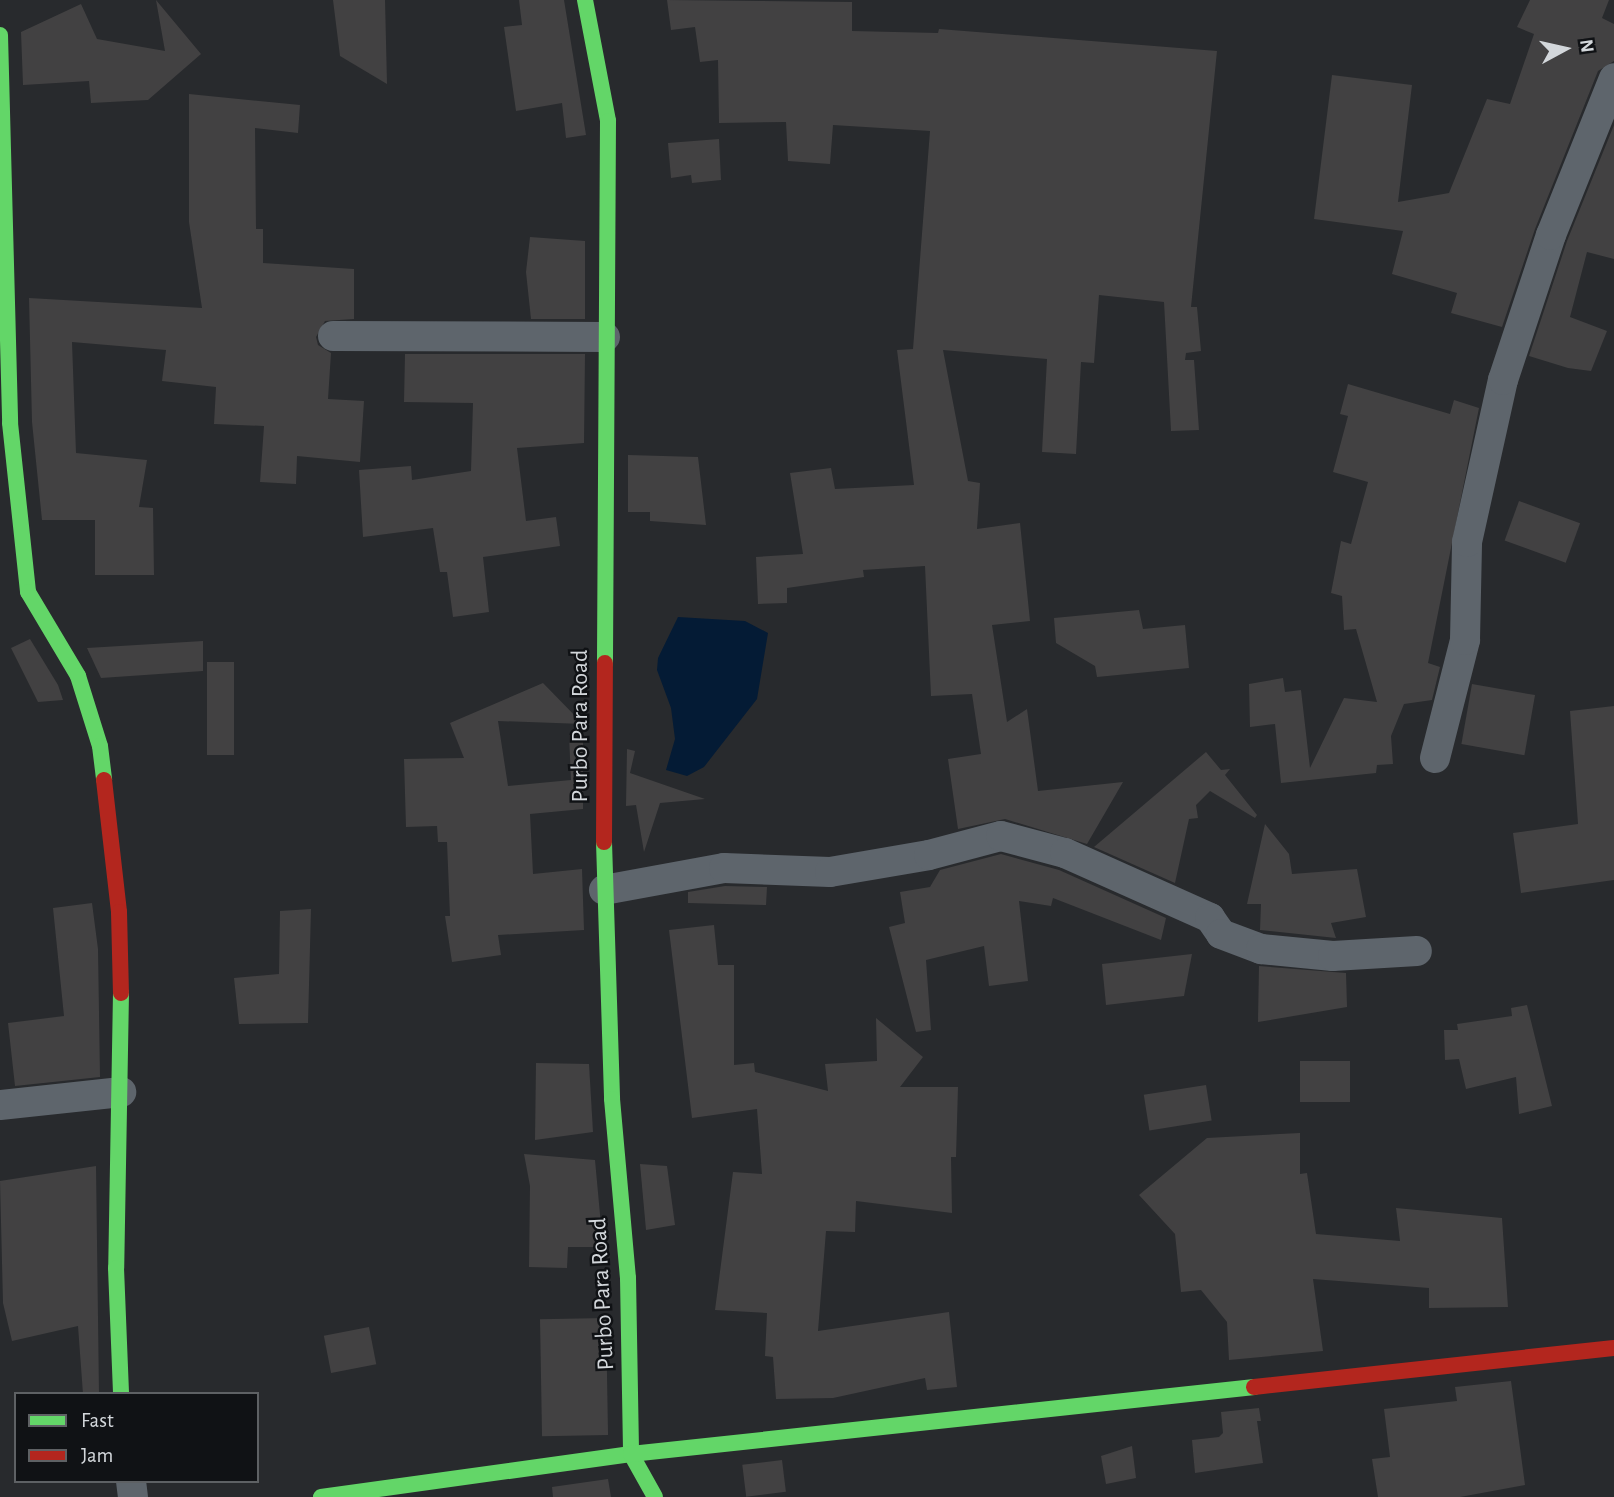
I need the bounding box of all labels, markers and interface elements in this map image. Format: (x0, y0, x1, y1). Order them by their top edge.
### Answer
north arrow (1530, 14, 1600, 84)
text: N (1576, 38, 1597, 54)
street label: Purbo Para Road (567, 650, 595, 802)
street label: Purbo Para Road (585, 1217, 621, 1371)
legend (14, 1392, 259, 1483)
text: Fast (81, 1410, 114, 1431)
text: Jam (81, 1445, 113, 1466)

